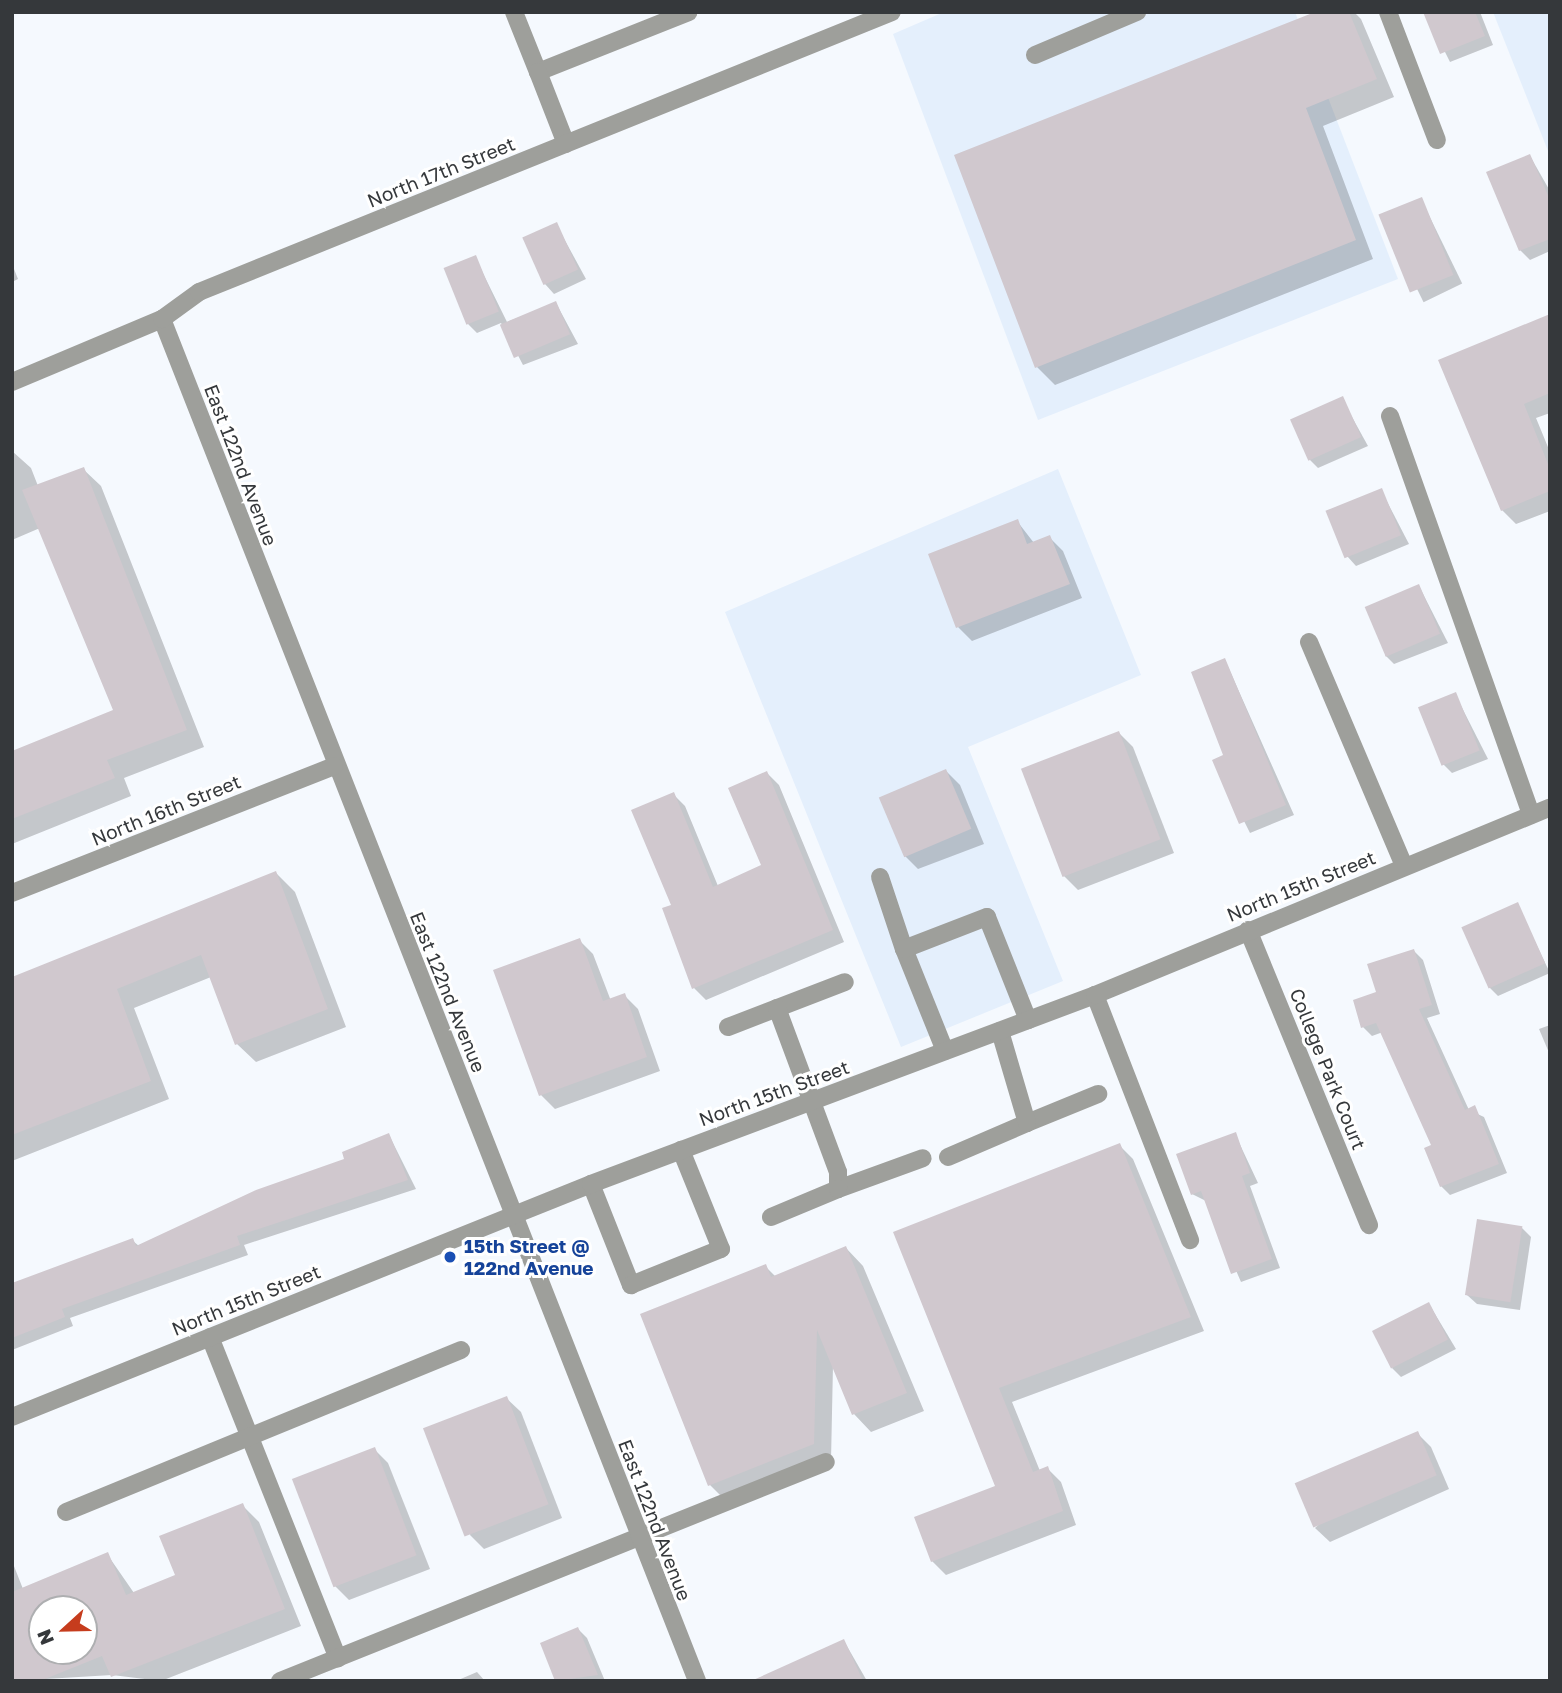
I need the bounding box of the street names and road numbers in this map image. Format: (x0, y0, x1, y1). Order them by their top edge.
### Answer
street label: North 17th Street (364, 132, 518, 212)
street label: East 122nd Avenue (200, 381, 282, 549)
street label: North 16th Street (88, 770, 244, 850)
street label: North 15th Street (1223, 846, 1379, 926)
street label: East 122nd Avenue (405, 908, 491, 1076)
street label: College Park Court (1285, 985, 1371, 1153)
street label: North 15th Street (696, 1055, 852, 1131)
street label: North 15th Street (168, 1260, 324, 1340)
street label: East 122nd Avenue (614, 1436, 696, 1604)

